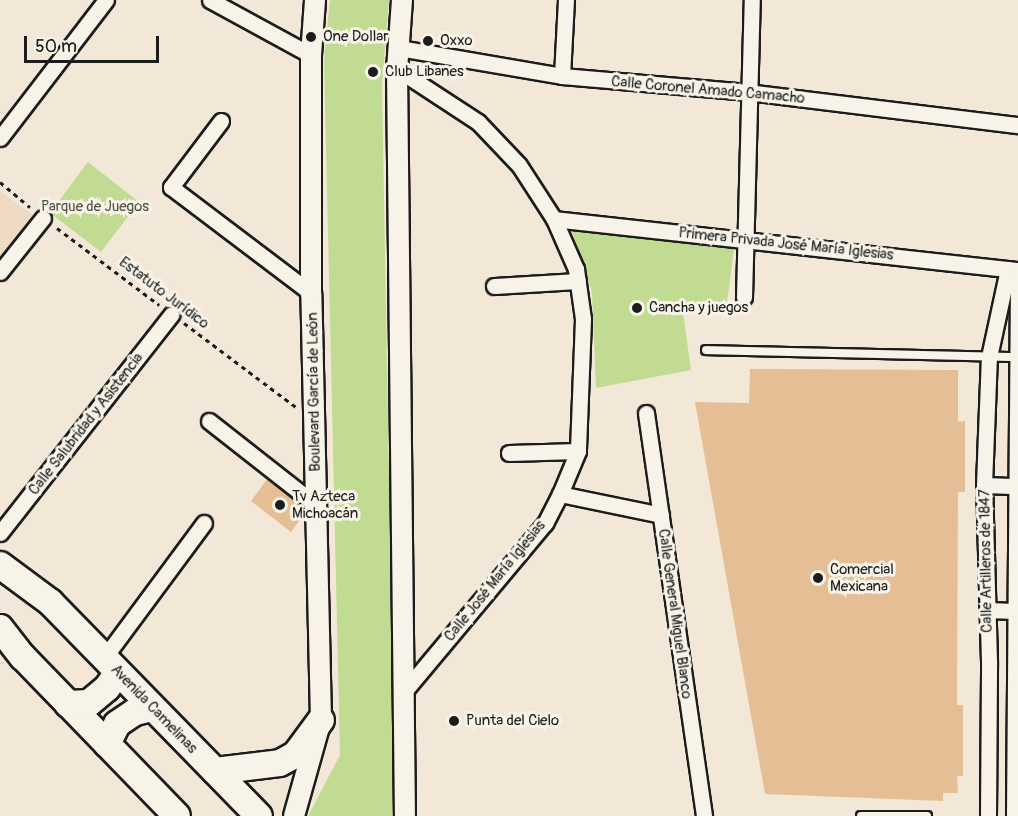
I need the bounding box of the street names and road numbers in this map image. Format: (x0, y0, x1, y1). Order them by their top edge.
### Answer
street label: Calle Coronel Amado Camacho (610, 73, 806, 107)
street label: Primera Privada José María Iglesias (678, 224, 894, 264)
street label: Estatuto Jurídico (115, 253, 213, 333)
street label: Boulevard García de León (304, 312, 324, 472)
street label: Calle Salubridad y Asistencia (25, 349, 147, 499)
street label: Calle Artilleros de 1847 (976, 489, 996, 633)
street label: Calle José María Iglesias (441, 517, 549, 645)
street label: Calle General Miguel Blanco (654, 528, 696, 700)
street label: Avenida Camelinas (107, 661, 201, 757)

